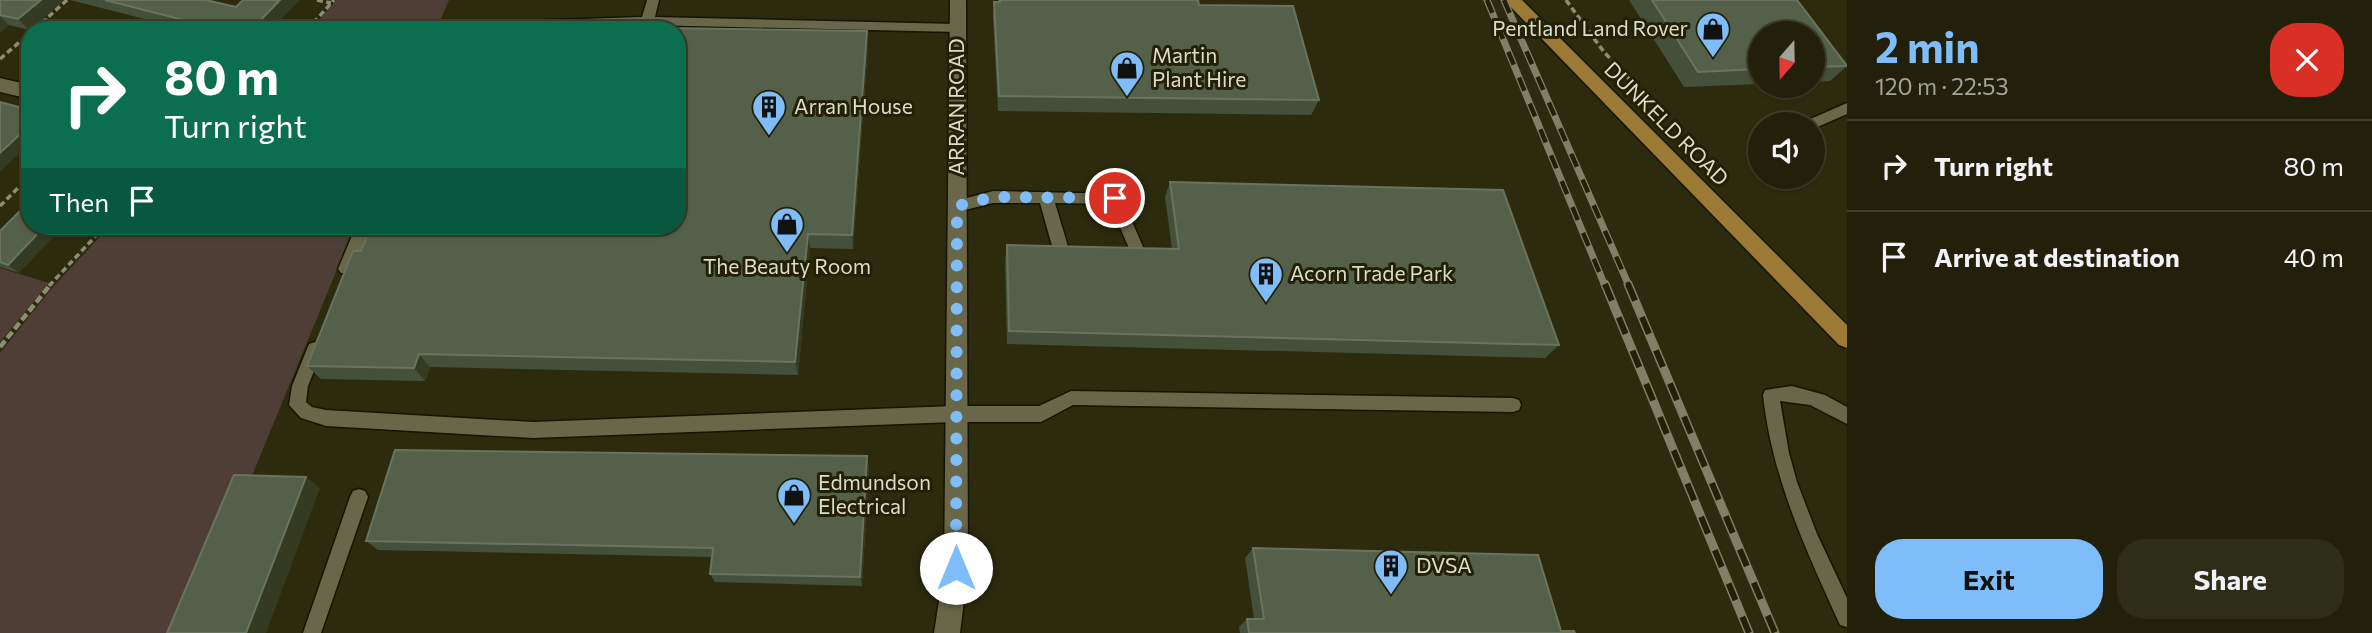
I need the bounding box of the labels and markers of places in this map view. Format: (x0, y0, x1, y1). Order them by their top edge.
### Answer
shop icon: Pentland Land Rover (1694, 10, 1732, 59)
place label: Pentland Land Rover (1492, 15, 1688, 40)
place label: Martin Plant Hire (1152, 42, 1246, 91)
shop icon: Martin Plant Hire (1108, 49, 1146, 98)
building icon: Arran House (750, 88, 788, 137)
place label: Arran House (794, 93, 913, 118)
pin (1085, 168, 1145, 228)
shop icon: The Beauty Room (768, 205, 806, 254)
place label: The Beauty Room (703, 253, 871, 278)
building icon: Acorn Trade Park (1247, 255, 1285, 304)
place label: Acorn Trade Park (1290, 260, 1453, 285)
place label: Edmundson Electrical (818, 469, 931, 518)
shop icon: Edmundson Electrical (775, 476, 813, 525)
building icon: DVSA (1372, 547, 1410, 596)
place label: DVSA (1416, 552, 1472, 577)

